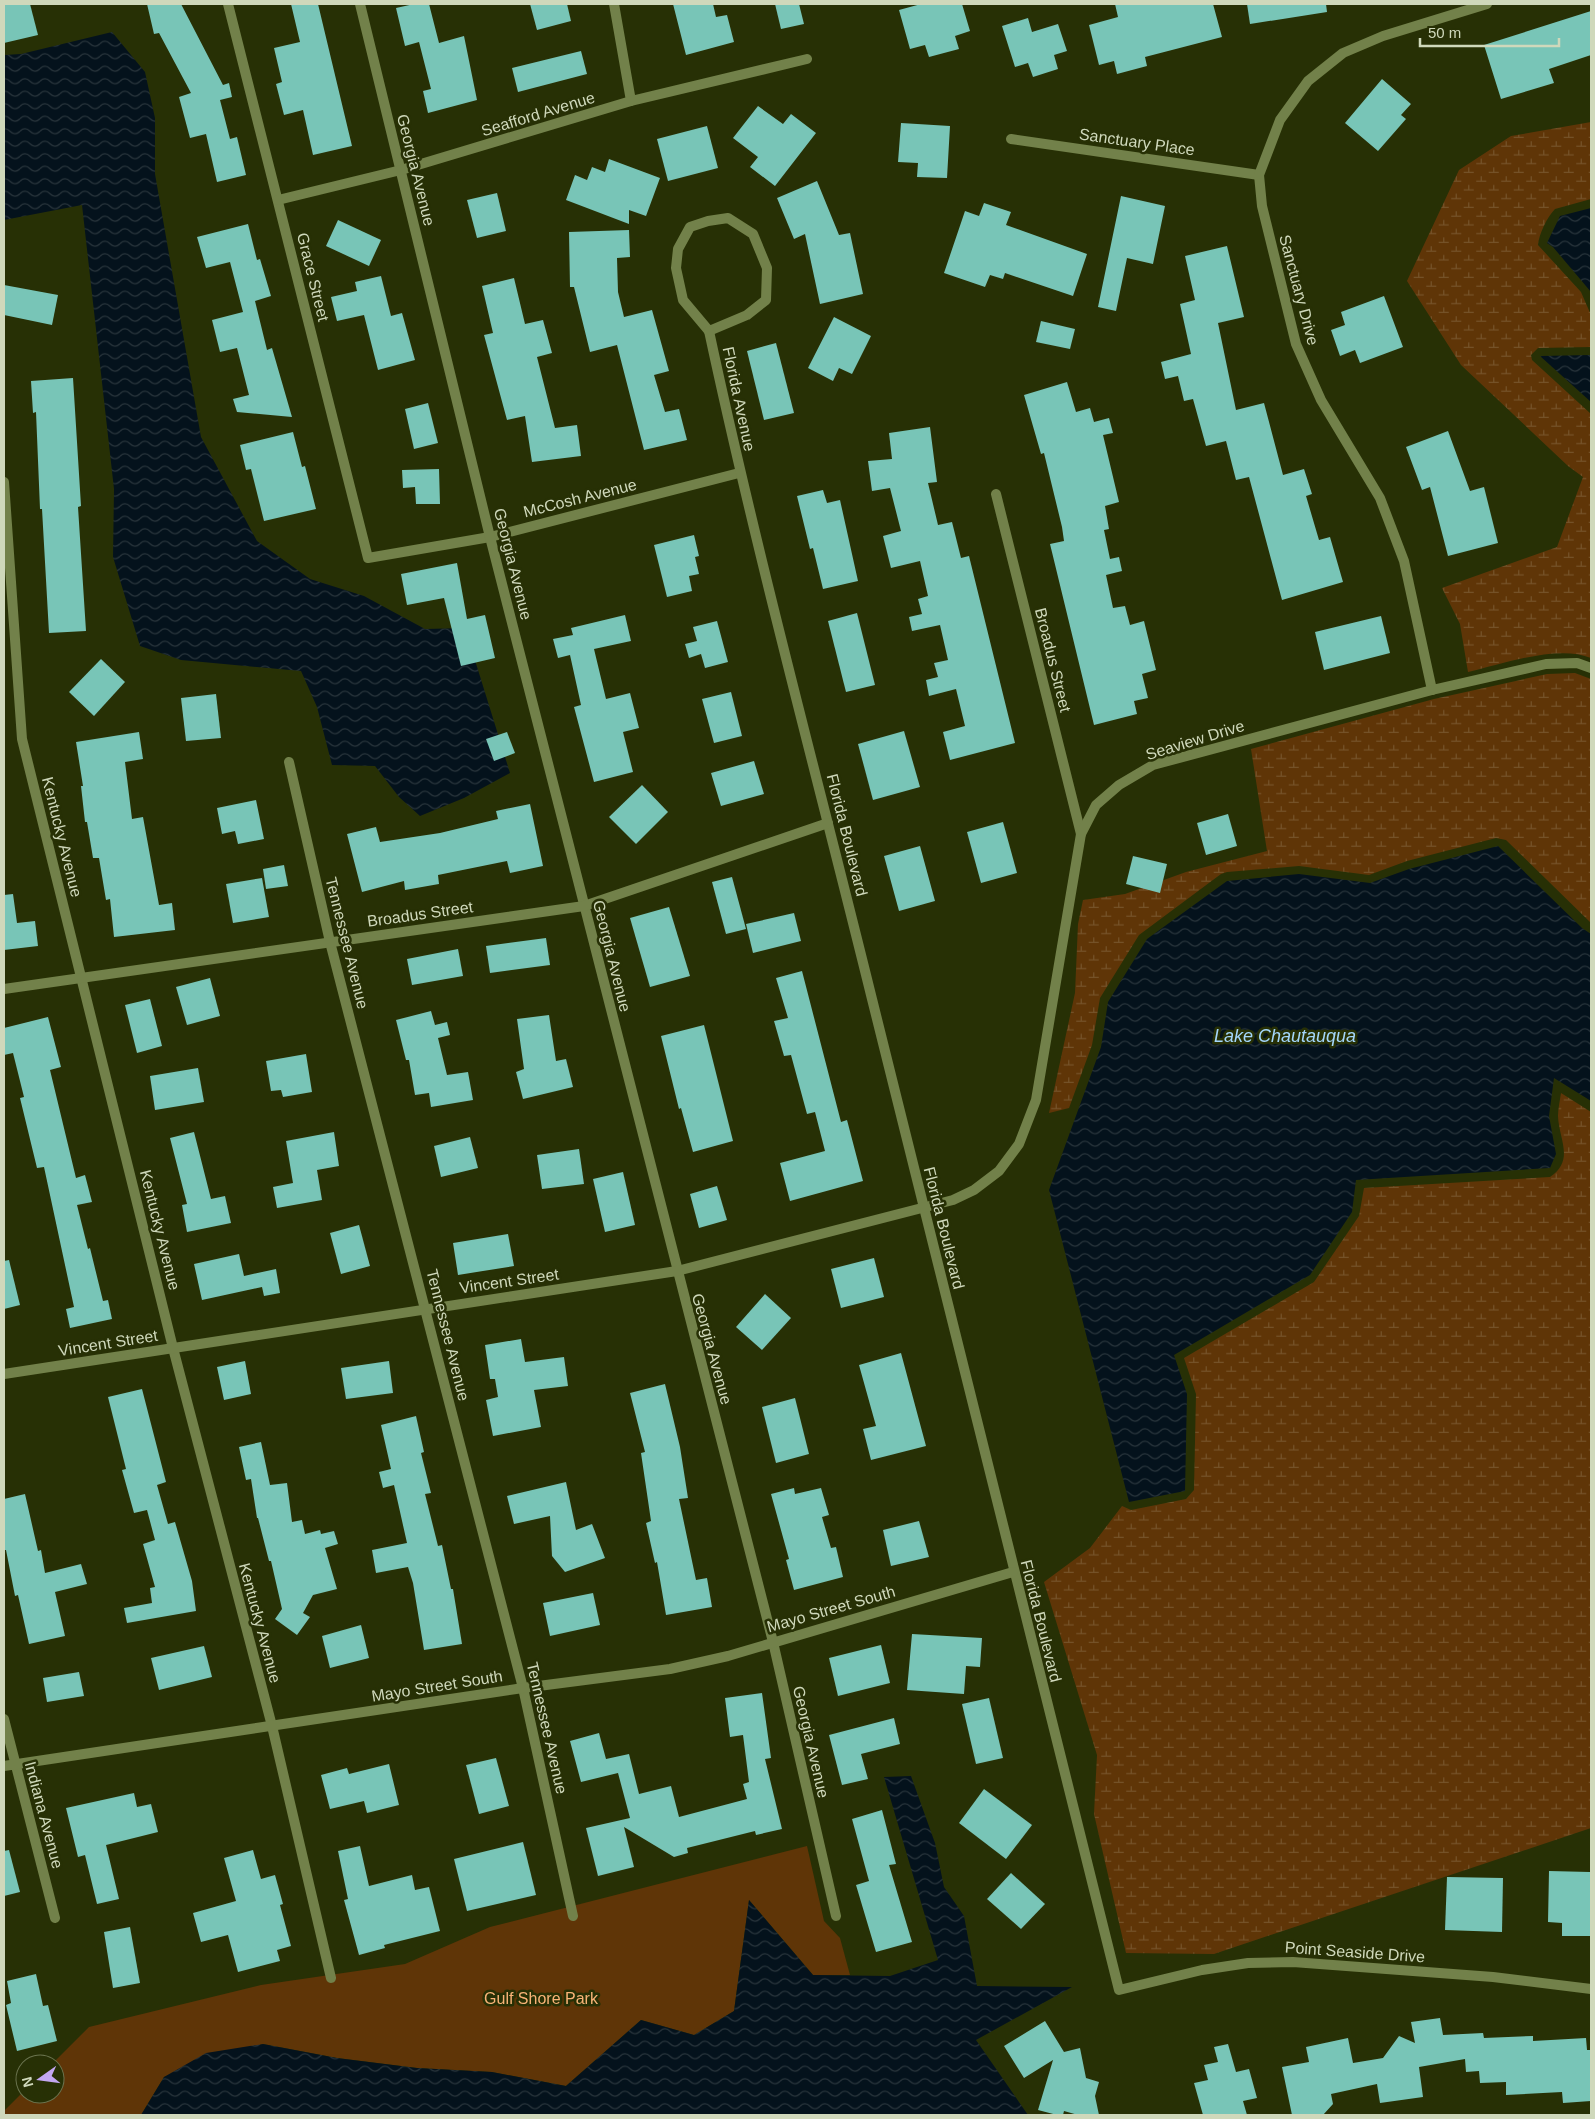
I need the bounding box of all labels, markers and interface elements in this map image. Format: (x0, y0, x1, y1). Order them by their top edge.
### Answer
scale bar (1420, 15, 1559, 47)
text: 50 m (1428, 24, 1461, 41)
street label: Seafford Avenue (479, 89, 597, 139)
street label: Georgia Avenue (394, 112, 438, 228)
street label: Sanctuary Place (1078, 125, 1196, 159)
street label: Grace Street (294, 231, 332, 324)
street label: Sanctuary Drive (1276, 233, 1322, 347)
street label: Florida Avenue (720, 345, 758, 453)
street label: McCosh Avenue (522, 476, 639, 520)
street label: Georgia Avenue (491, 506, 535, 622)
street label: Broadus Street (1032, 606, 1074, 714)
street label: Seaview Drive (1144, 717, 1246, 763)
street label: Florida Boulevard (824, 772, 870, 898)
street label: Kentucky Avenue (39, 775, 85, 899)
street label: Tennessee Avenue (322, 875, 372, 1011)
street label: Broadus Street (366, 898, 475, 930)
street label: Georgia Avenue (590, 898, 634, 1014)
water label: Lake Chautauqua (1214, 1026, 1356, 1046)
street label: Florida Boulevard (921, 1165, 967, 1291)
street label: Kentucky Avenue (137, 1168, 183, 1292)
street label: Vincent Street (458, 1266, 560, 1296)
street label: Tennessee Avenue (423, 1267, 473, 1403)
street label: Georgia Avenue (689, 1292, 735, 1407)
street label: Vincent Street (57, 1327, 159, 1359)
street label: Florida Boulevard (1018, 1558, 1064, 1684)
street label: Kentucky Avenue (236, 1561, 284, 1685)
street label: Mayo Street South (765, 1583, 897, 1635)
street label: Tennessee Avenue (524, 1660, 570, 1796)
street label: Mayo Street South (370, 1667, 504, 1705)
street label: Georgia Avenue (790, 1684, 832, 1800)
street label: Indiana Avenue (22, 1760, 66, 1870)
street label: Point Seaside Drive (1284, 1939, 1426, 1965)
park label: Gulf Shore Park (484, 1990, 599, 2007)
north arrow (15, 2054, 65, 2104)
text: N (18, 2075, 36, 2089)

